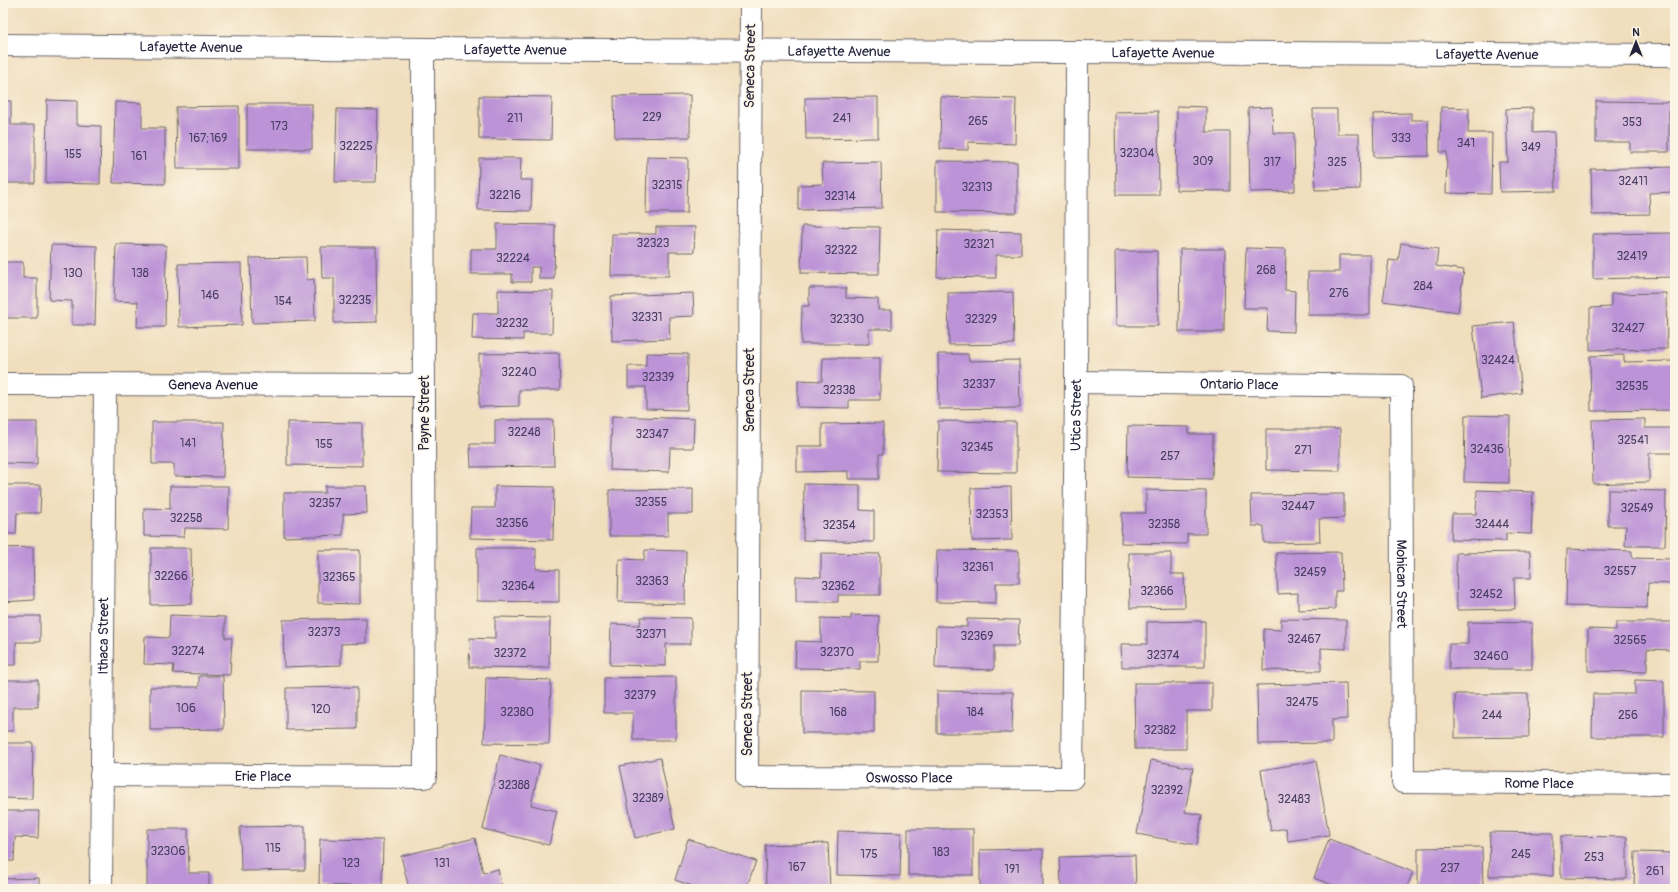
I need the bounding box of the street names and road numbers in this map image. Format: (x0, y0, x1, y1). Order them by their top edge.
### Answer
street label: Seneca Street (741, 23, 759, 108)
street label: Lafayette Avenue (139, 38, 243, 56)
street label: Lafayette Avenue (463, 41, 567, 58)
street label: Lafayette Avenue (787, 42, 891, 60)
street label: Lafayette Avenue (1111, 44, 1215, 61)
street label: Lafayette Avenue (1435, 45, 1539, 63)
street label: Seneca Street (741, 348, 758, 432)
street label: Payne Street (416, 375, 433, 451)
street label: Ontario Place (1200, 375, 1278, 393)
street label: Geneva Avenue (168, 376, 258, 393)
street label: Utica Street (1067, 379, 1085, 451)
street label: Mohican Street (1393, 539, 1411, 629)
street label: Ithaca Street (94, 597, 112, 675)
street label: Seneca Street (739, 672, 756, 756)
street label: Erie Place (235, 767, 291, 785)
street label: Oswosso Place (866, 769, 953, 786)
street label: Rome Place (1504, 774, 1574, 792)

